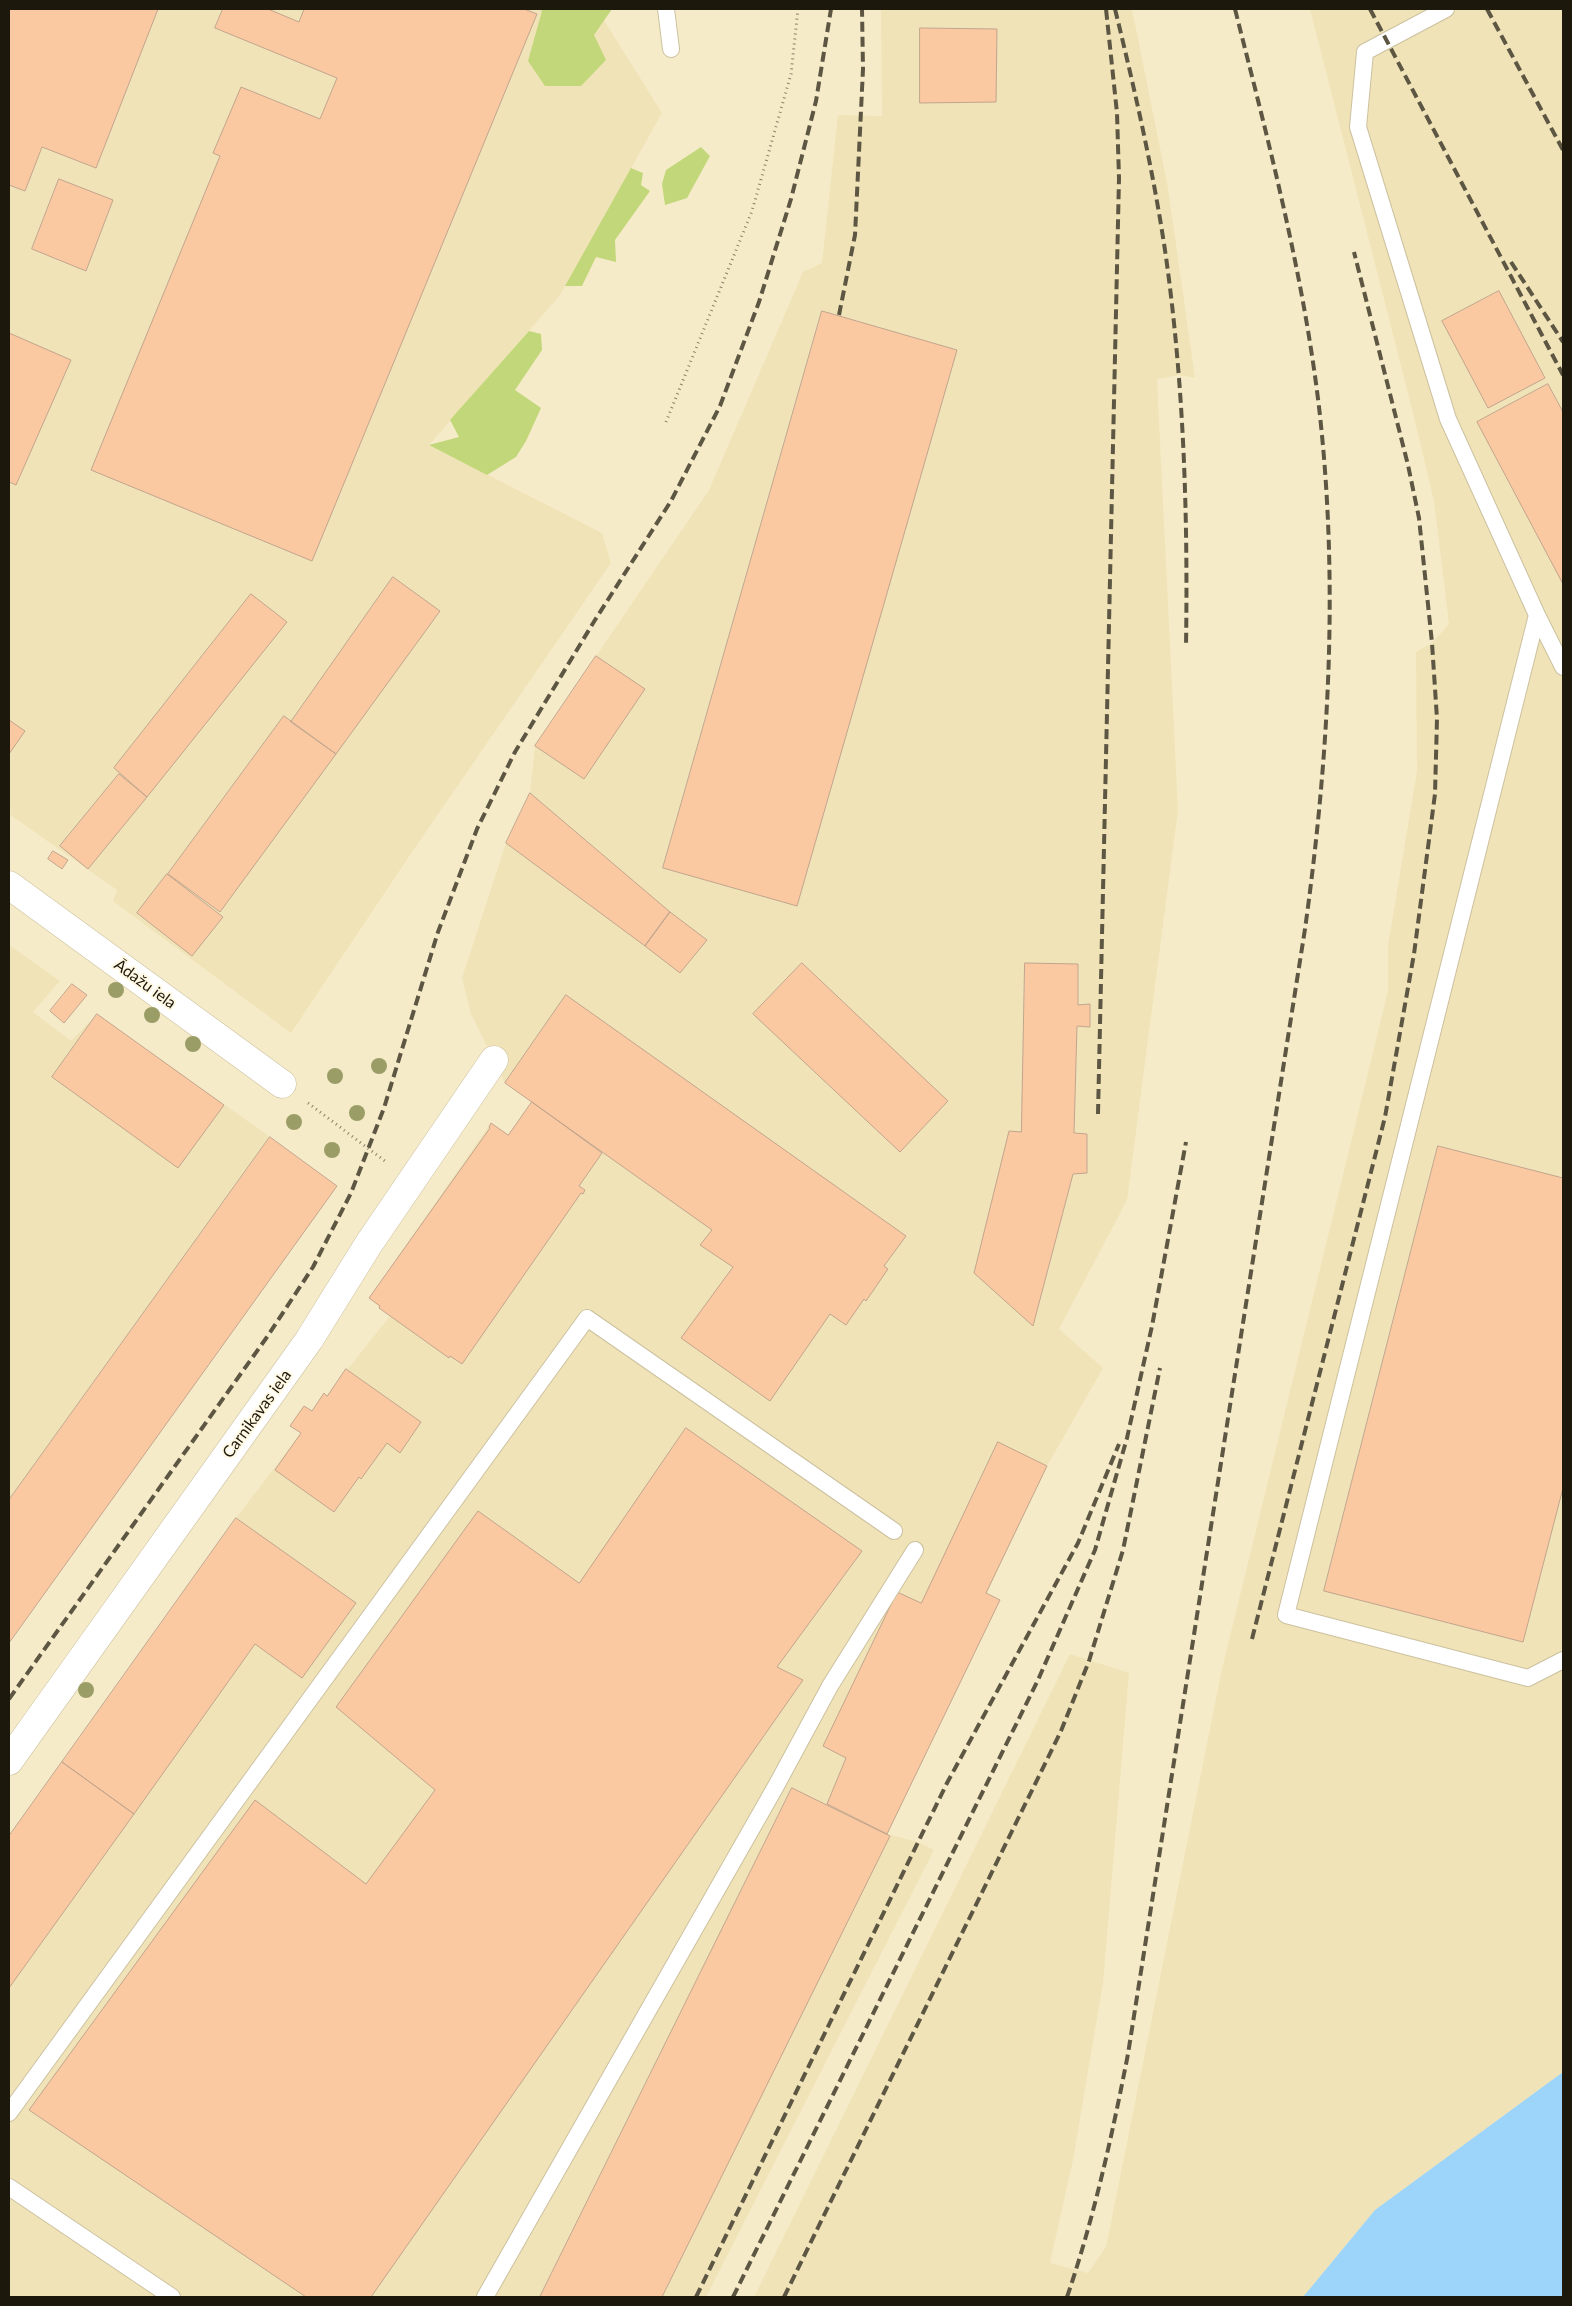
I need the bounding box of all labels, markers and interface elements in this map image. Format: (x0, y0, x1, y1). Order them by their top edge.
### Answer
street label: Ādažu iela (110, 955, 180, 1013)
street label: Carnikavas iela (219, 1366, 295, 1462)

